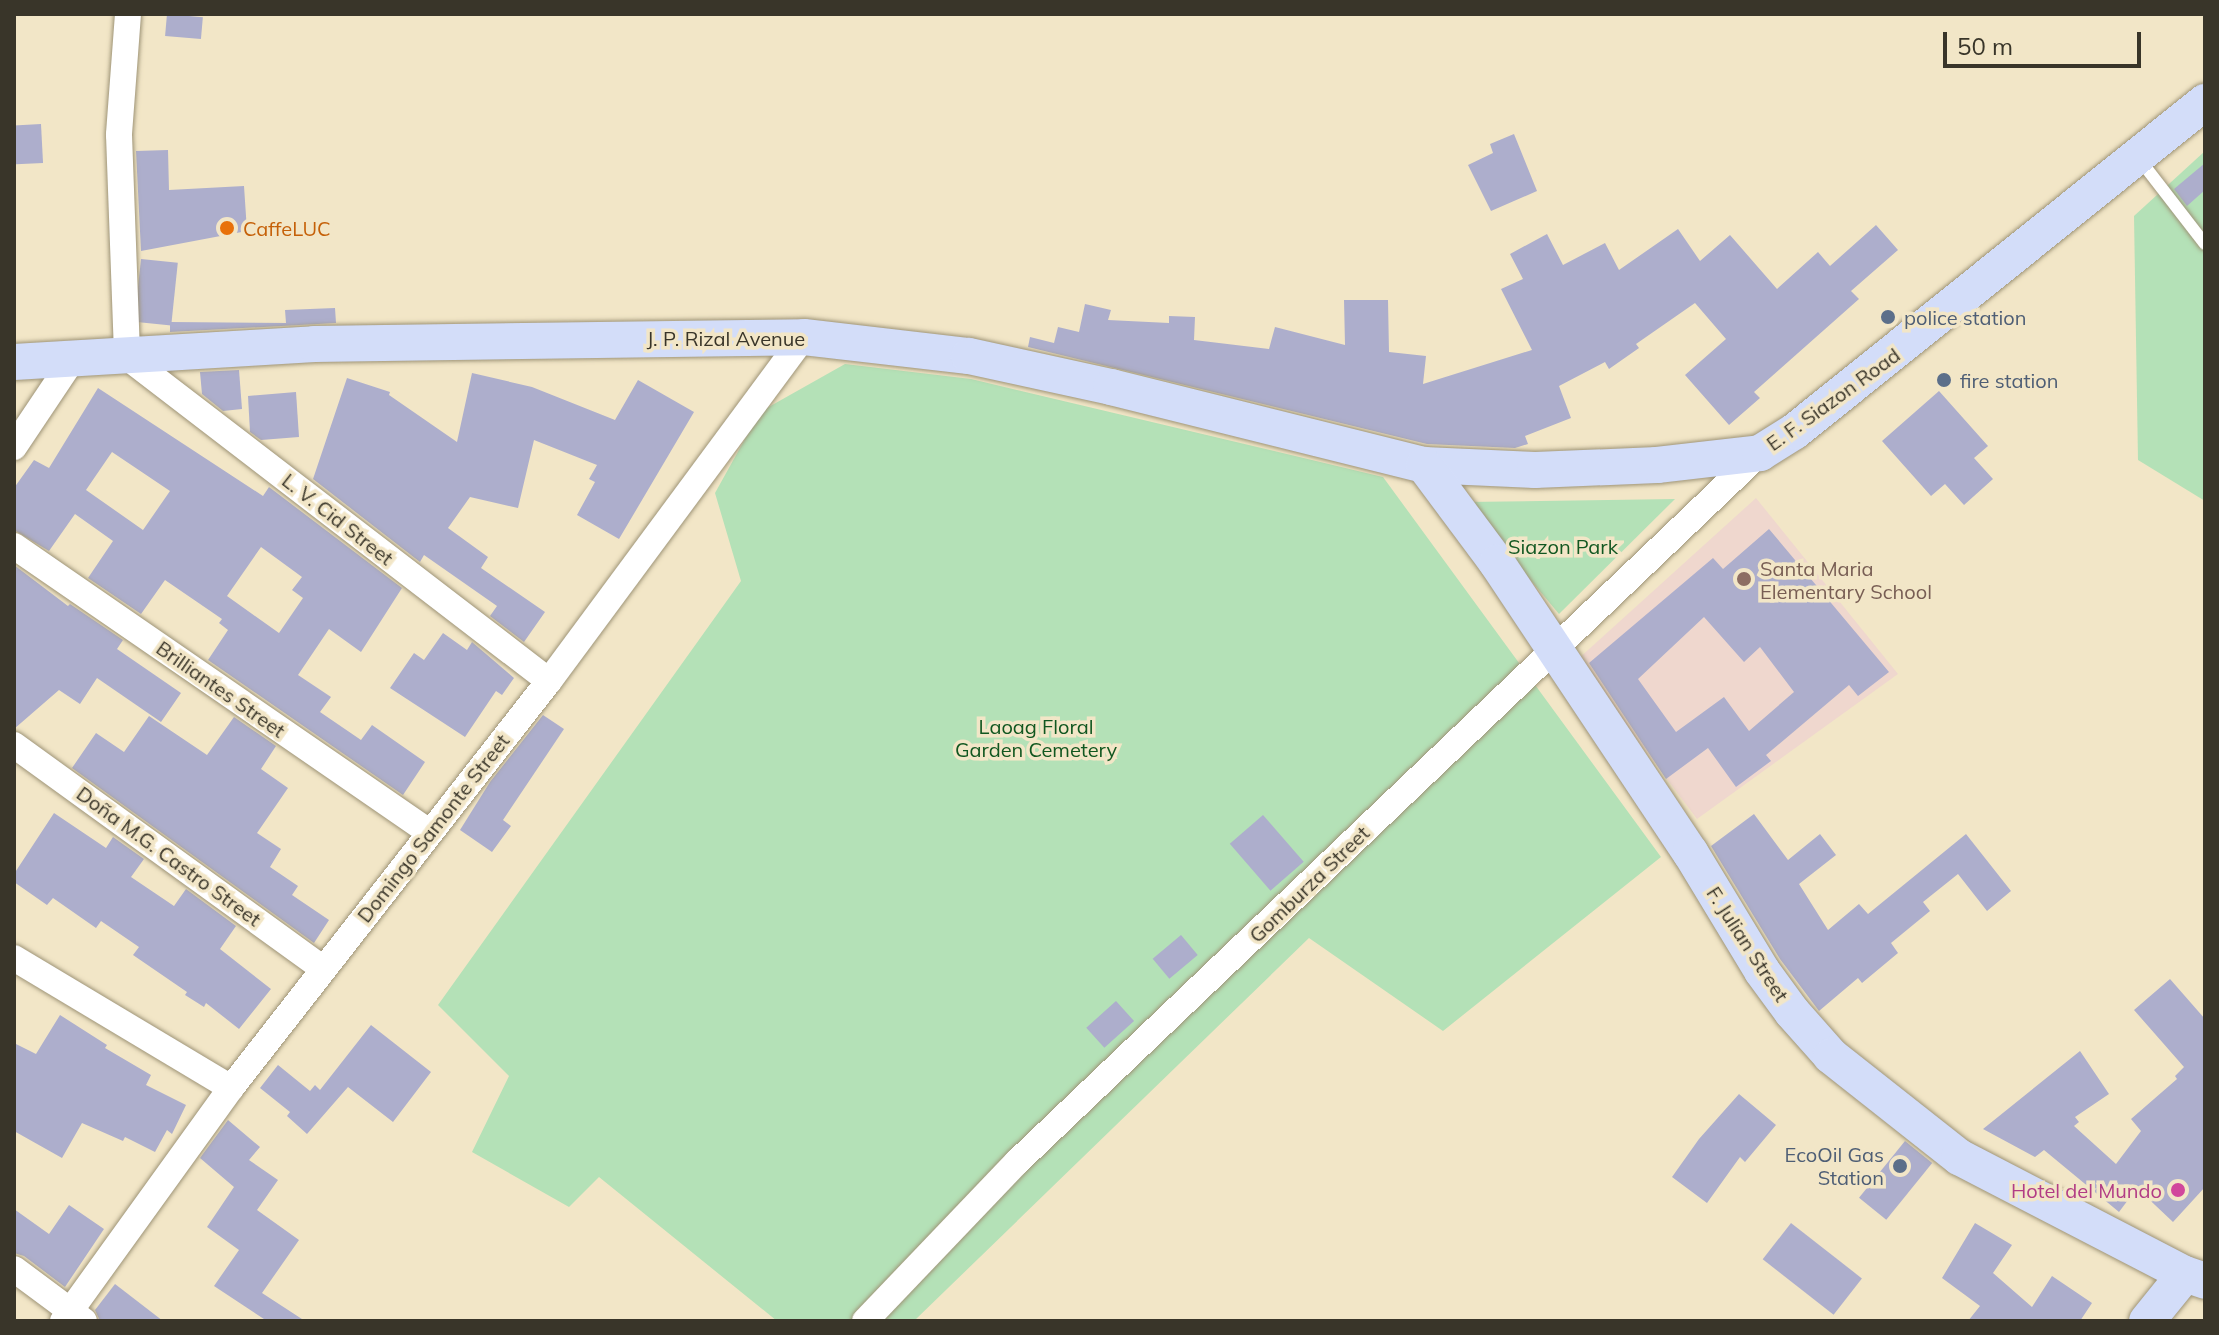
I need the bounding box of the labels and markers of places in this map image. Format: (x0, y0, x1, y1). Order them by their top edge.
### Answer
place label: CaffeLUC (243, 216, 331, 240)
marker: CaffeLUC (218, 219, 236, 237)
place label: police station (1904, 305, 2026, 329)
marker: police station (1879, 308, 1897, 326)
place label: fire station (1960, 368, 2058, 392)
marker: fire station (1935, 371, 1953, 389)
place label: Santa Maria Elementary School (1760, 556, 1932, 603)
marker: Santa Maria Elementary School (1735, 570, 1753, 588)
place label: EcoOil Gas Station (1784, 1142, 1884, 1189)
marker: EcoOil Gas Station (1891, 1157, 1909, 1175)
place label: Hotel del Mundo (2011, 1178, 2162, 1202)
marker: Hotel del Mundo (2169, 1181, 2187, 1199)

